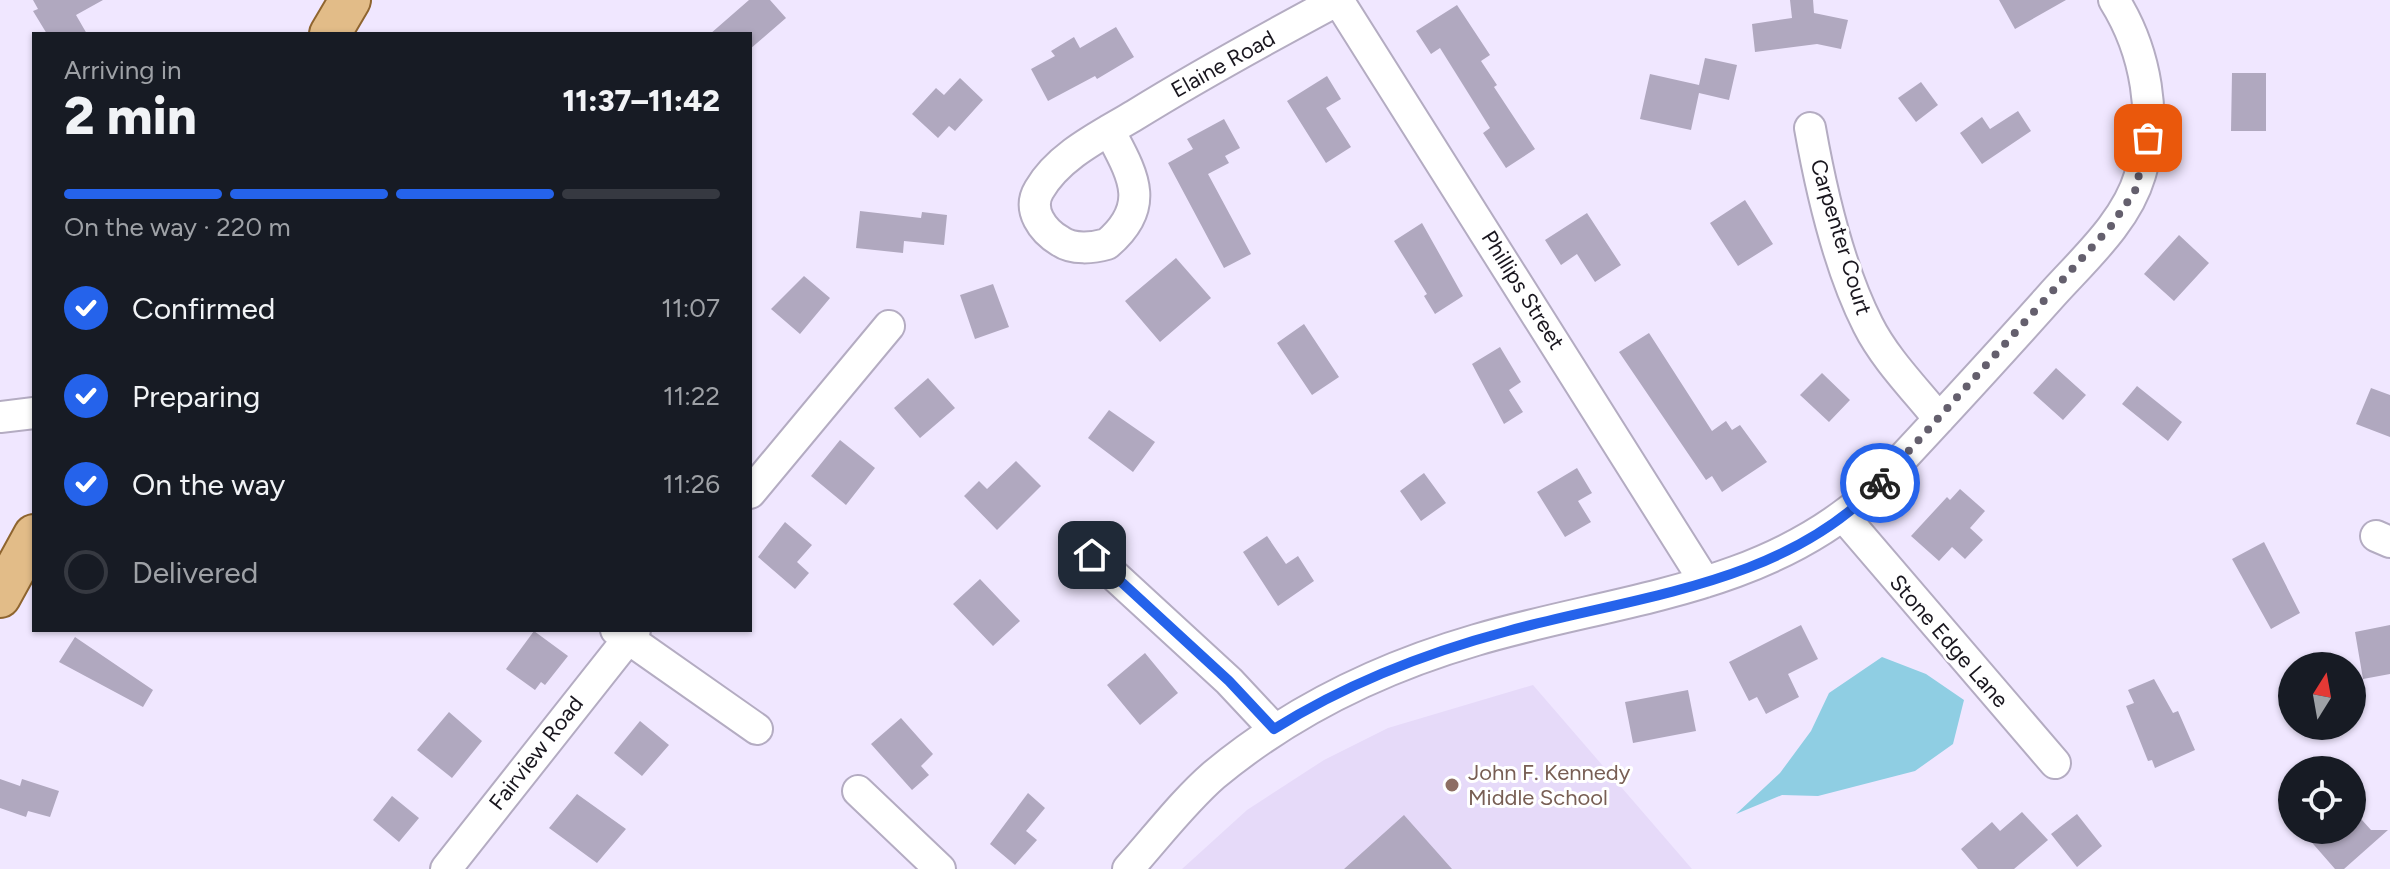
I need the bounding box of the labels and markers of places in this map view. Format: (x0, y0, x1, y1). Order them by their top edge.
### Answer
pin (2114, 104, 2182, 172)
pin (1058, 521, 1126, 589)
place label: John F. Kennedy Middle School (1468, 759, 1631, 811)
marker: John F. Kennedy Middle School (1443, 776, 1461, 794)

